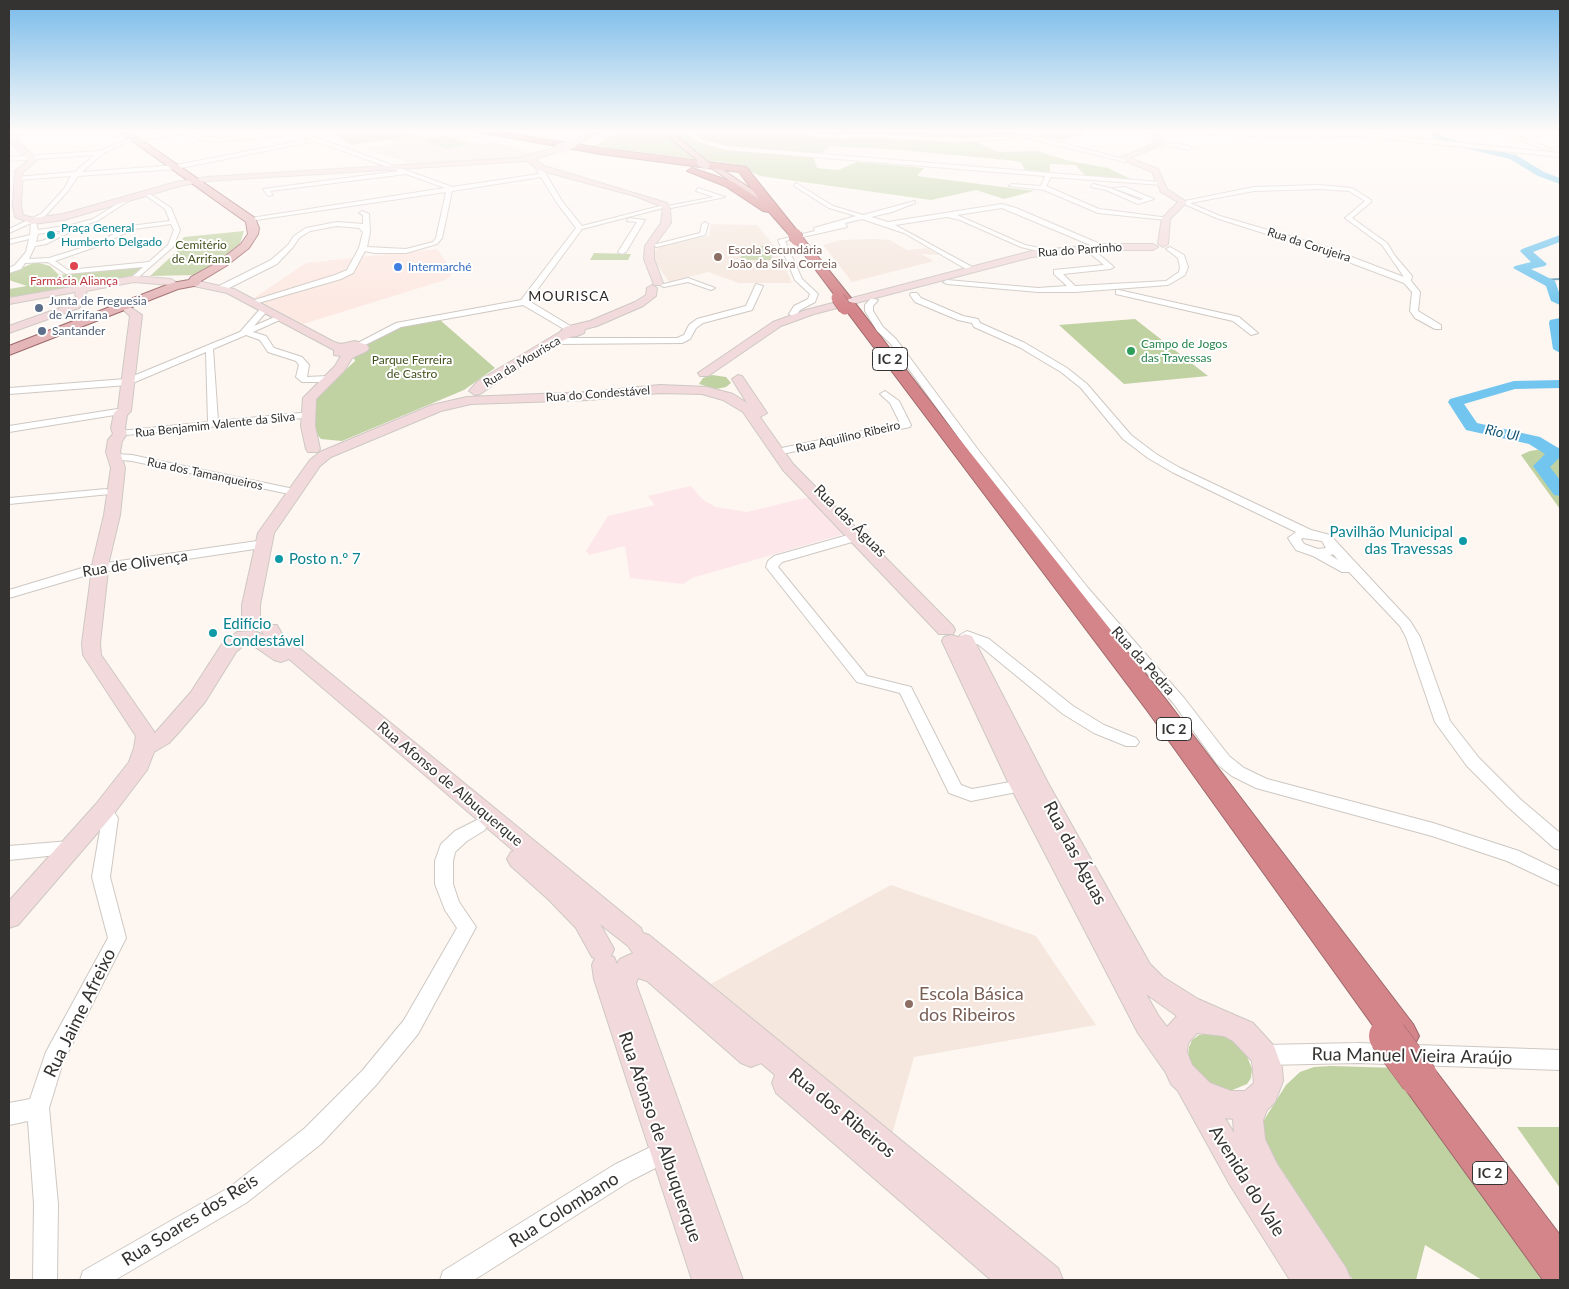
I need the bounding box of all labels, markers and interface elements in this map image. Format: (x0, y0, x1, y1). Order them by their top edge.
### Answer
place label: Praça General Humberto Delgado (61, 221, 162, 249)
street label: Rua da Corujeira (1265, 225, 1353, 265)
marker: Praça General Humberto Delgado (45, 229, 57, 241)
park label: Cemitério de Arrifana (172, 238, 230, 266)
street label: Rua do Parrinho (1037, 240, 1123, 260)
place label: Escola Secundária João da Silva Correia (728, 243, 837, 271)
marker: Escola Secundária João da Silva Correia (712, 251, 724, 263)
marker: Farmácia Aliança (68, 260, 80, 272)
place label: Intermarché (408, 260, 472, 274)
marker: Intermarché (392, 261, 404, 273)
place label: Farmácia Aliança (30, 274, 118, 288)
district label: MOURISCA (527, 288, 611, 304)
place label: Junta de Freguesia de Arrifana (49, 294, 147, 322)
marker: Junta de Freguesia de Arrifana (33, 302, 45, 314)
place label: Santander (52, 324, 105, 338)
marker: Santander (36, 325, 48, 337)
street label: Rua da Mourisca (481, 333, 563, 391)
place label: Campo de Jogos das Travessas (1141, 337, 1227, 365)
marker: Campo de Jogos das Travessas (1125, 345, 1137, 357)
road number: IC 2 (872, 348, 908, 370)
park label: Parque Ferreira de Castro (372, 353, 452, 381)
street label: Rua do Condestável (545, 383, 651, 405)
street label: Rua Benjamim Valente da Silva (134, 409, 296, 441)
street label: Rua Aquilino Ribeiro (794, 418, 902, 456)
water label: Rio Ul (1483, 421, 1521, 445)
street label: Rua dos Tamanqueiros (146, 455, 264, 493)
street label: Rua das Águas (810, 481, 890, 561)
place label: Pavilhão Municipal das Travessas (1330, 523, 1453, 558)
marker: Pavilhão Municipal das Travessas (1457, 535, 1469, 547)
street label: Rua de Olivença (81, 547, 189, 581)
place label: Posto n.º 7 (289, 550, 361, 568)
marker: Posto n.º 7 (273, 553, 285, 565)
place label: Edifício Condestável (223, 615, 304, 650)
street label: Rua da Pedra (1107, 623, 1179, 699)
marker: Edifício Condestável (207, 627, 219, 639)
street label: Rua Afonso de Albuquerque (374, 718, 526, 850)
road number: IC 2 (1156, 718, 1192, 741)
street label: Rua das Águas (1039, 797, 1111, 909)
street label: Rua Jaime Afreixo (39, 945, 121, 1081)
place label: Escola Básica dos Ribeiros (919, 983, 1024, 1026)
marker: Escola Básica dos Ribeiros (903, 998, 915, 1010)
street label: Rua Afonso de Albuquerque (614, 1029, 706, 1245)
street label: Rua Manuel Vieira Araújo (1311, 1043, 1513, 1069)
street label: Rua dos Ribeiros (784, 1063, 900, 1163)
street label: Avenida do Vale (1204, 1122, 1290, 1240)
road number: IC 2 (1472, 1162, 1508, 1184)
street label: Rua Colombano (505, 1168, 623, 1252)
street label: Rua Soares dos Reis (118, 1169, 262, 1271)

